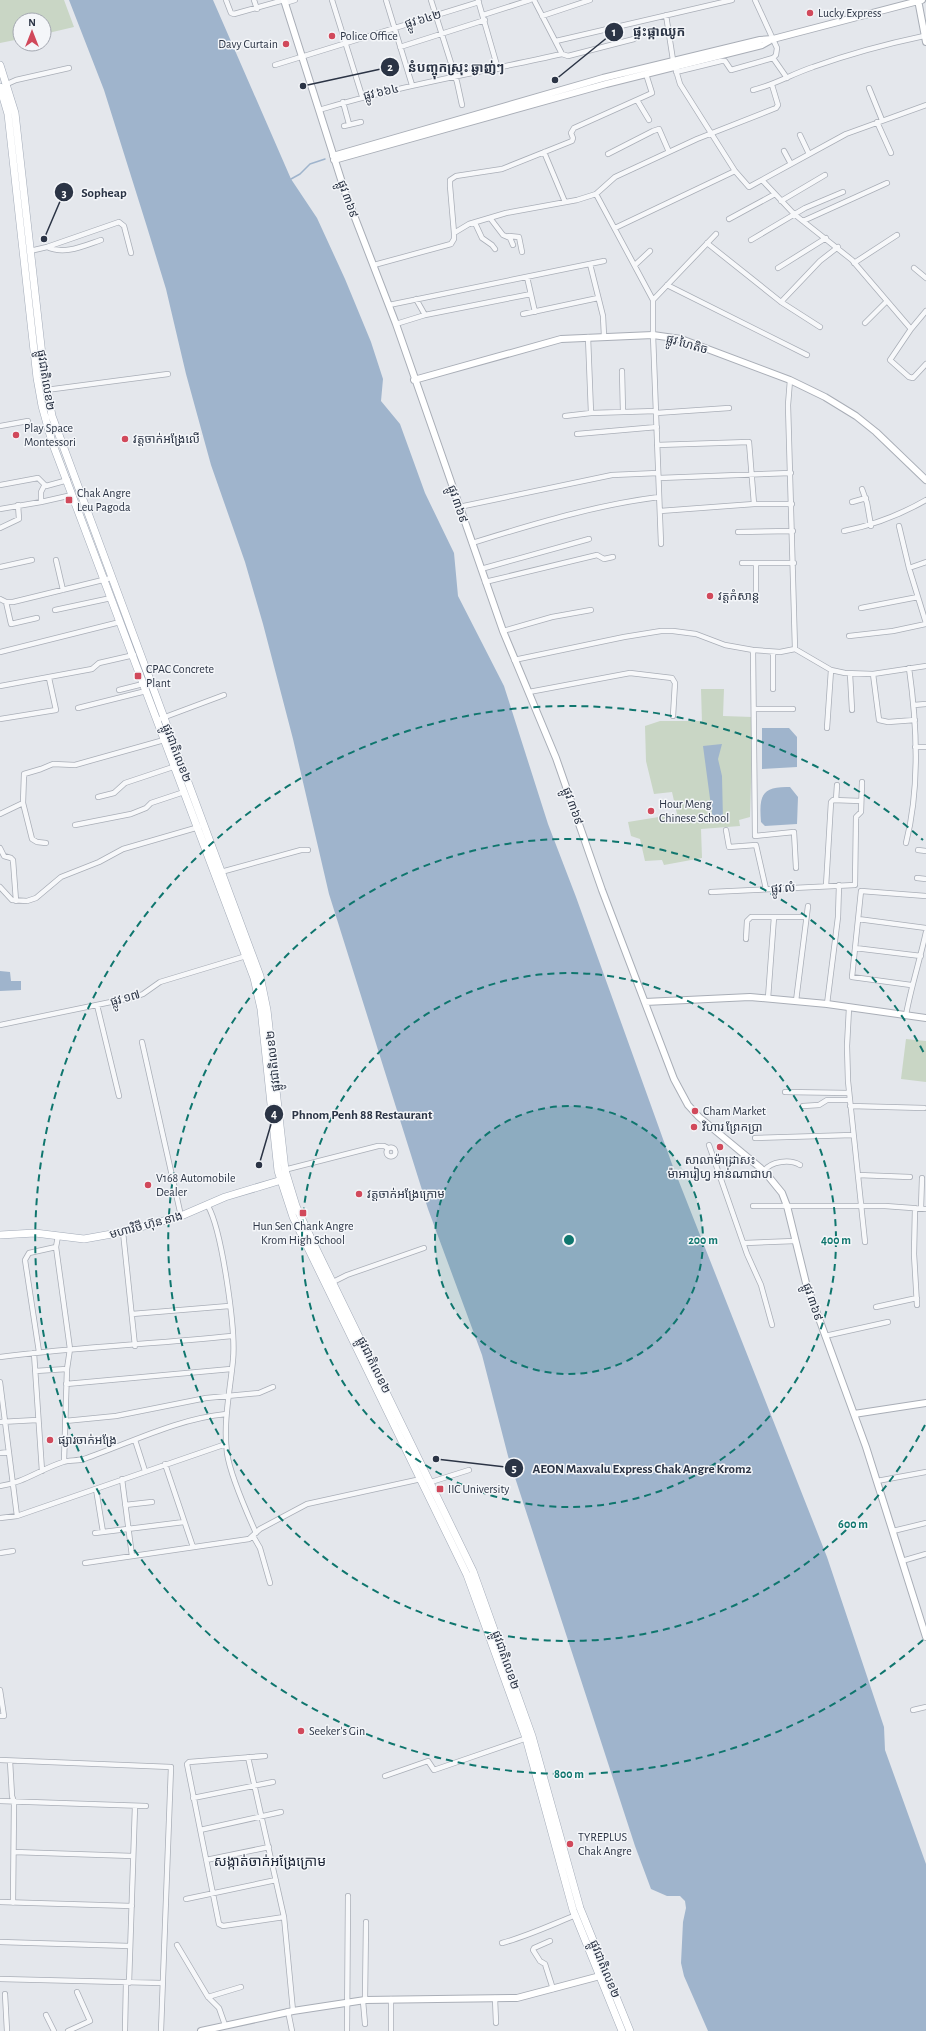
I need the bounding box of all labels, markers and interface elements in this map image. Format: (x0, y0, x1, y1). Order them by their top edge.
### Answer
place label: Lucky Express (818, 7, 882, 20)
street label: ផ្លូវ ៦៤២ (403, 8, 444, 35)
marker: Lucky Express (805, 8, 815, 18)
north arrow (12, 12, 52, 52)
text: N (28, 17, 36, 28)
callout: ផ្ទះផ្កាឈូក (604, 19, 693, 44)
text: 1 (612, 26, 616, 38)
text: ផ្ទះផ្កាឈូក (633, 26, 685, 40)
place label: Police Office (340, 30, 398, 42)
marker: Police Office (327, 31, 337, 41)
place label: Davy Curtain (218, 38, 278, 51)
marker: Davy Curtain (281, 39, 291, 49)
callout: នំបញ្ចុកស្រុះ ឆ្ងាញ់ៗ (380, 55, 512, 80)
text: នំបញ្ចុកស្រុះ ឆ្ងាញ់ៗ (408, 60, 504, 80)
text: 2 (387, 61, 393, 73)
street label: ផ្លូវ ៦៦៤ (362, 82, 401, 106)
street label: ផ្លូវ ៣៦៩ (331, 179, 360, 221)
callout: Sopheap (54, 180, 135, 205)
text: 3 (61, 187, 67, 199)
text: Sopheap (81, 187, 127, 200)
street label: ផ្លូវ ហៃតិច (663, 331, 710, 360)
street label: ផ្លូវជាតិលេខ២ (31, 349, 57, 412)
place label: Play Space Montessori (24, 422, 76, 448)
marker: Play Space Montessori (11, 430, 21, 440)
place label: វត្តចាក់អង្រែលើ (133, 432, 200, 446)
marker: វត្តចាក់អង្រែលើ (120, 434, 130, 444)
street label: ផ្លូវ ៣៦៩ (442, 484, 470, 526)
place label: Chak Angre Leu Pagoda (77, 487, 131, 513)
marker: Chak Angre Leu Pagoda (64, 495, 74, 505)
place label: វត្តកំសាន្ត (718, 589, 759, 603)
marker: វត្តកំសាន្ត (705, 591, 715, 601)
place label: CPAC Concrete Plant (146, 663, 214, 689)
marker: CPAC Concrete Plant (133, 671, 143, 681)
street label: ផ្លូវជាតិលេខ២ (156, 722, 194, 785)
street label: ផ្លូវ ៣៦៩ (556, 786, 585, 828)
place label: Hour Meng Chinese School (659, 798, 729, 824)
marker: Hour Meng Chinese School (646, 806, 656, 816)
street label: ផ្លូវ លំ (770, 881, 796, 899)
street label: ផ្លូវ ១៧ (109, 988, 143, 1012)
street label: ផ្លូវជាតិលេខ២ (263, 1029, 287, 1092)
callout: Phnom Penh 88 Restaurant (264, 1102, 441, 1127)
place label: Cham Market (703, 1105, 766, 1117)
marker: Cham Market (690, 1106, 700, 1116)
text: 4 (271, 1108, 277, 1120)
text: Phnom Penh 88 Restaurant (292, 1109, 433, 1122)
place label: វិហារ ព្រែកប្រា (702, 1120, 763, 1134)
marker: វិហារ ព្រែកប្រា (689, 1122, 699, 1132)
marker: សាលាម៉ាដ្រាសះ ម៉ាអារៀហ្វ អាន់ណាជាហ (715, 1142, 725, 1152)
place label: សាលាម៉ាដ្រាសះ ម៉ាអារៀហ្វ អាន់ណាជាហ (667, 1153, 773, 1181)
place label: V168 Automobile Dealer (156, 1172, 236, 1198)
marker: V168 Automobile Dealer (143, 1180, 153, 1190)
place label: វត្តចាក់អង្រែក្រោម (367, 1187, 445, 1201)
marker: វត្តចាក់អង្រែក្រោម (354, 1189, 364, 1199)
street label: មហាវិថី ហ៊ុន នាង (108, 1208, 184, 1242)
marker: Hun Sen Chank Angre Krom High School (298, 1208, 308, 1218)
place label: Hun Sen Chank Angre Krom High School (252, 1220, 354, 1246)
centre of rings (562, 1233, 576, 1247)
text: 200 m (688, 1234, 718, 1246)
text: 400 m (821, 1234, 851, 1246)
street label: ផ្លូវ ៣៦៩ (797, 1282, 825, 1324)
street label: ផ្លូវជាតិលេខ២ (351, 1334, 393, 1397)
place label: ផ្សារចាក់អង្រែ (58, 1433, 117, 1447)
marker: ផ្សារចាក់អង្រែ (45, 1435, 55, 1445)
callout: AEON Maxvalu Express Chak Angre Krom2 (504, 1456, 759, 1481)
text: 5 (511, 1462, 517, 1474)
text: AEON Maxvalu Express Chak Angre Krom2 (533, 1463, 752, 1476)
place label: IIC University (448, 1483, 509, 1496)
marker: IIC University (435, 1484, 445, 1494)
text: 600 m (838, 1518, 868, 1530)
street label: ផ្លូវជាតិលេខ២ (486, 1629, 522, 1692)
place label: Seeker's Gin (309, 1725, 365, 1737)
marker: Seeker's Gin (296, 1726, 306, 1736)
text: 800 m (554, 1768, 584, 1780)
place label: TYREPLUS Chak Angre (578, 1831, 632, 1857)
marker: TYREPLUS Chak Angre (565, 1839, 575, 1849)
district label: សង្កាត់ចាក់អង្រែក្រោម (214, 1854, 326, 1870)
street label: ផ្លូវជាតិលេខ២ (584, 1938, 623, 2001)

